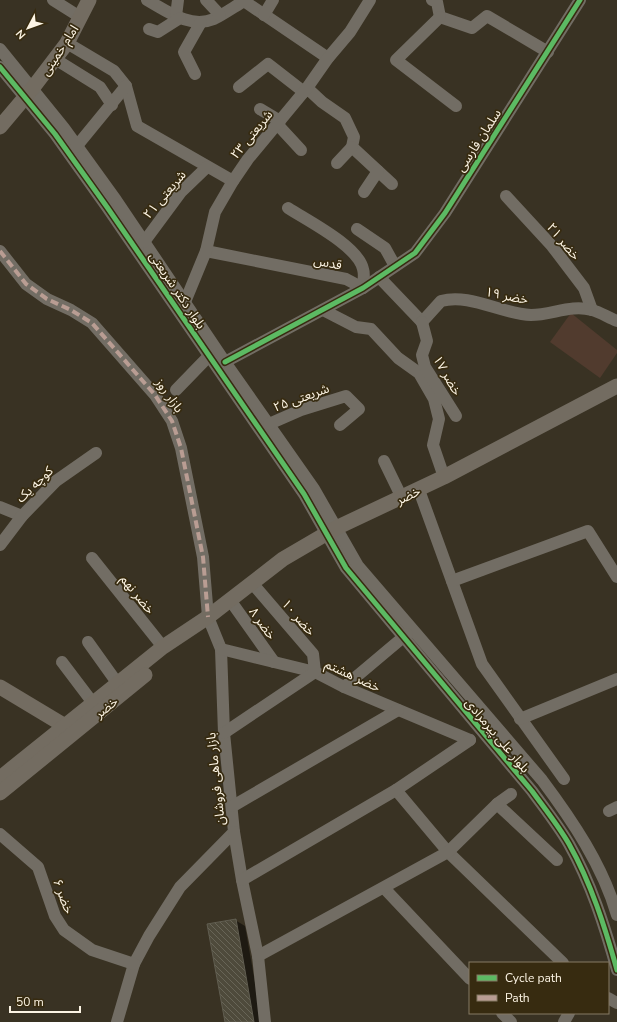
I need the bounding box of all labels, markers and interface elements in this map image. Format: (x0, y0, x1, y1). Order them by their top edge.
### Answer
north arrow (8, 8, 48, 48)
street label: امام خمینی (37, 22, 83, 80)
text: N (12, 26, 29, 42)
street label: شریعتی ۲۳ (226, 106, 277, 163)
street label: سلمان فارسی (452, 106, 506, 175)
street label: شریعتی ۲۱ (139, 167, 190, 223)
street label: خضر ۲۱ (542, 219, 584, 264)
street label: بلوار دکتر شریعتی (145, 248, 210, 333)
street label: قدس (312, 251, 344, 275)
street label: خضر ۱۹ (484, 283, 530, 309)
street label: خضر ۱۷ (428, 352, 466, 399)
street label: بازار روز (150, 374, 188, 416)
street label: شریعتی ۲۵ (271, 380, 332, 416)
street label: کوچه یک (12, 462, 58, 507)
street label: خضر (392, 482, 424, 510)
street label: خضر نهم (115, 571, 159, 619)
street label: خضر ۱۰ (277, 595, 319, 640)
street label: خضر ۸ (244, 604, 280, 644)
street label: خضر هشتم (322, 655, 383, 698)
street label: خضر (90, 693, 122, 723)
street label: بلوار علی پیرمرادی (461, 695, 534, 777)
street label: بازار ماهی فروشان (202, 731, 230, 826)
street label: خضر ۶ (48, 876, 78, 917)
legend (469, 962, 609, 1014)
text: Cycle path (505, 970, 562, 986)
scale bar (10, 988, 80, 1014)
text: Path (505, 990, 530, 1006)
text: 50 m (16, 994, 44, 1010)

